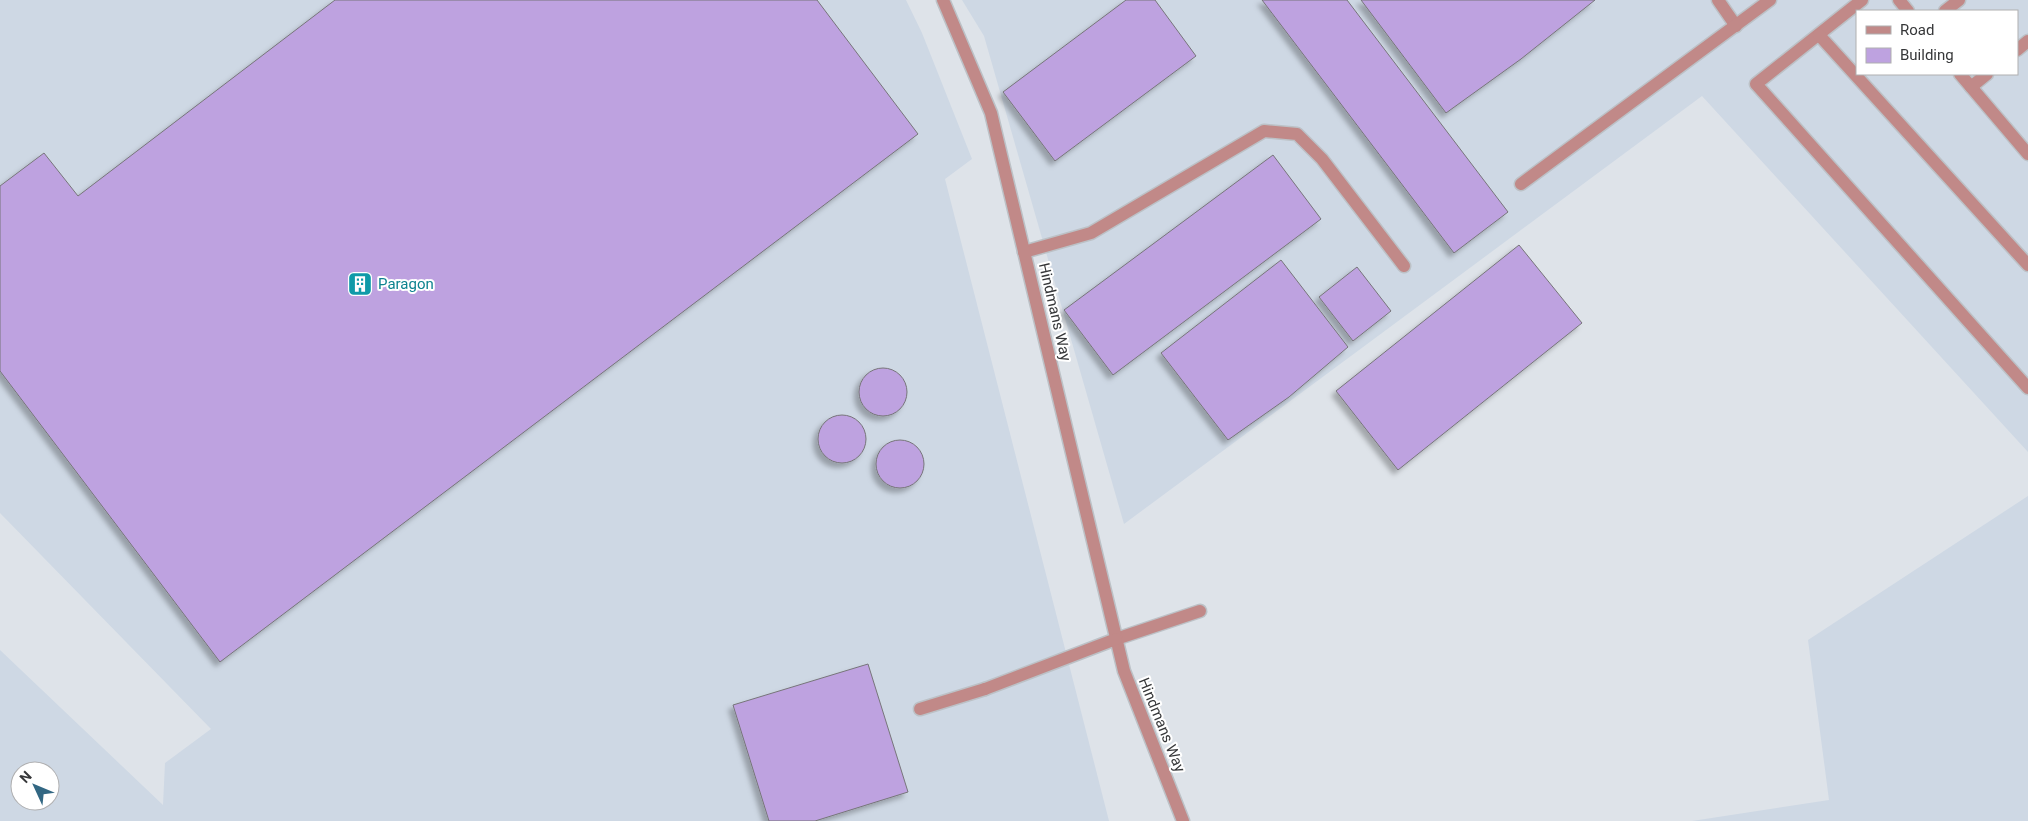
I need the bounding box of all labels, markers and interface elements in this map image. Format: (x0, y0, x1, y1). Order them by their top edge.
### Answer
legend (1856, 10, 2018, 75)
text: Road (1900, 21, 1934, 39)
text: Building (1900, 46, 1954, 64)
street label: Hindmans Way (1035, 261, 1075, 363)
building icon: Paragon (347, 271, 373, 297)
place label: Paragon (378, 275, 434, 293)
street label: Hindmans Way (1135, 675, 1189, 775)
north arrow (10, 761, 60, 811)
text: N (16, 768, 35, 786)

